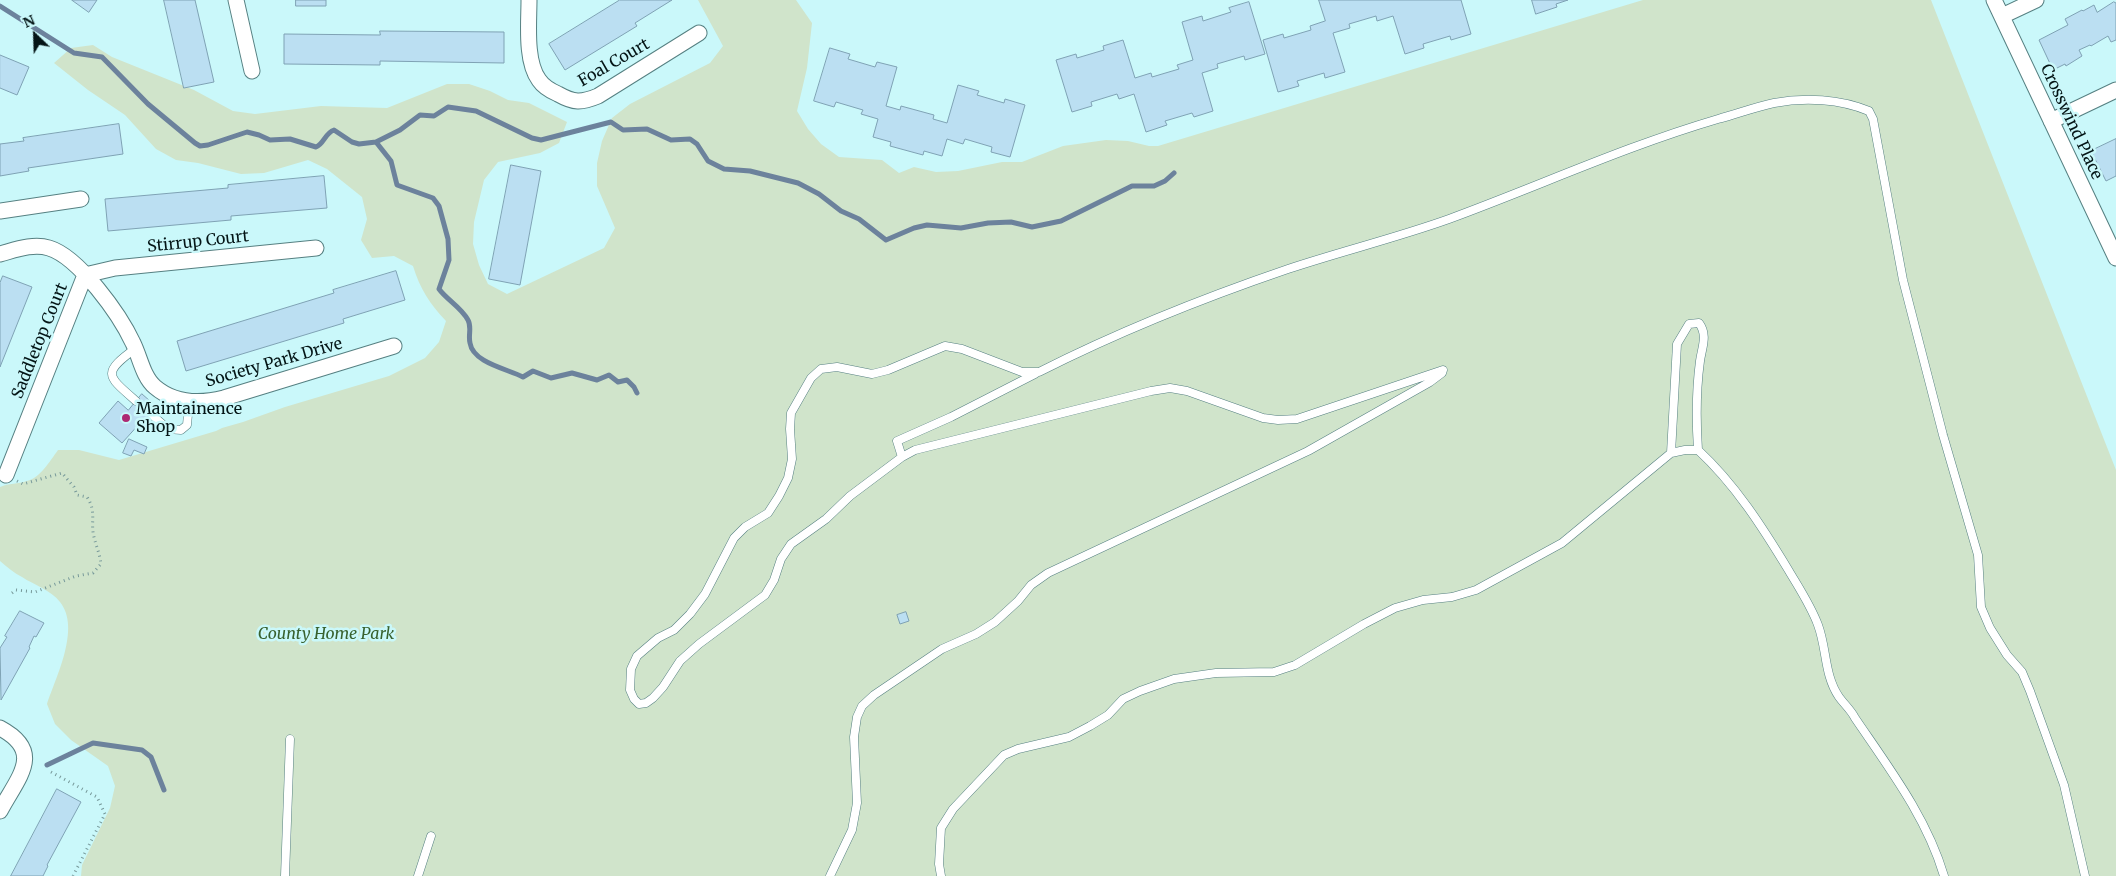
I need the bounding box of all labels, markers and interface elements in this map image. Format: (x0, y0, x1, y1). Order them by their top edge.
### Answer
north arrow (10, 10, 60, 60)
text: N (20, 11, 38, 32)
street label: Foal Court (575, 35, 653, 91)
street label: Crosswind Place (2036, 61, 2106, 183)
street label: Stirrup Court (146, 227, 250, 257)
street label: Saddletop Court (8, 280, 72, 402)
street label: Society Park Drive (203, 334, 345, 392)
place label: Maintainence Shop (136, 399, 242, 437)
marker: Maintainence Shop (120, 412, 132, 424)
park label: County Home Park (258, 624, 394, 644)

